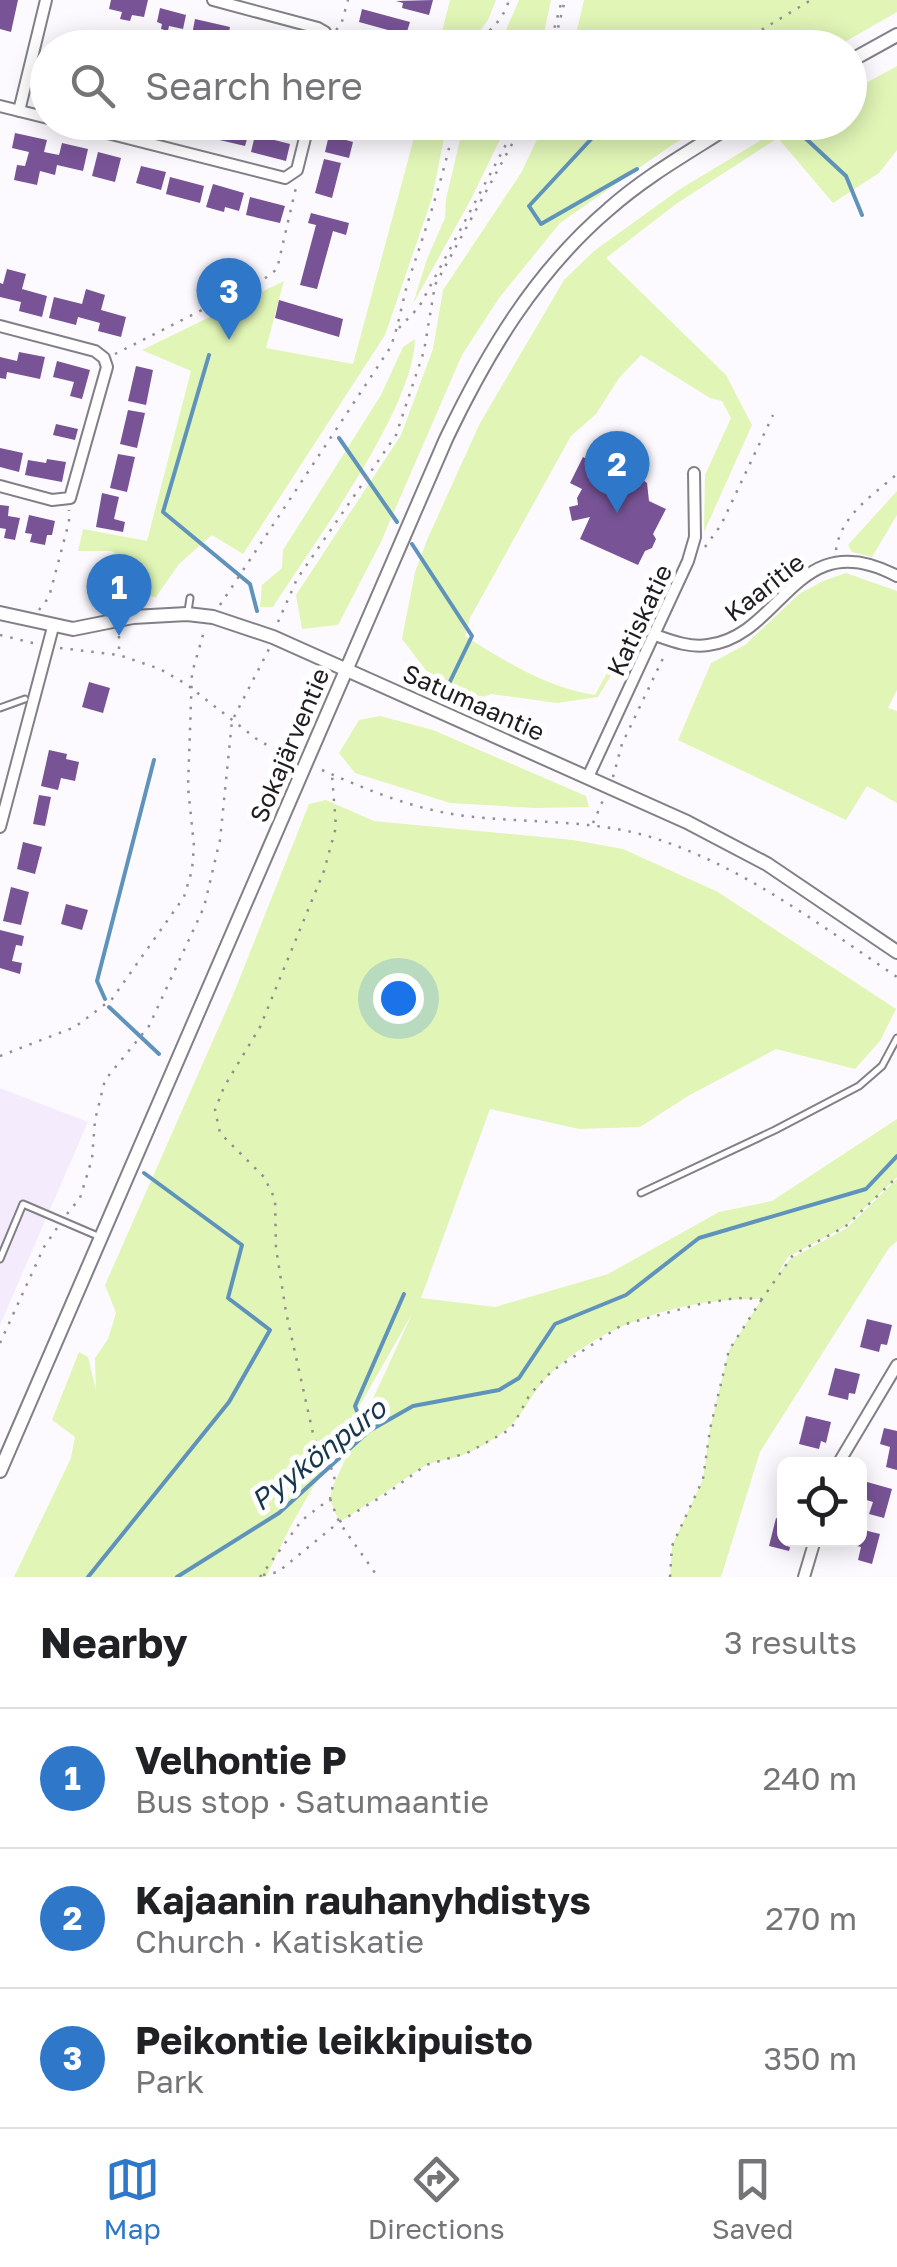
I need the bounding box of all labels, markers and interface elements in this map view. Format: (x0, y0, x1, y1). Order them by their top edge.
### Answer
search box (30, 30, 867, 140)
icon: search (65, 58, 120, 113)
text: Search here (145, 63, 363, 108)
pin: 3 (196, 258, 262, 340)
pin: 2 (584, 430, 650, 513)
street label: Kaaritie (718, 546, 810, 628)
pin: 1 (86, 554, 152, 636)
street label: Katiskatie (600, 559, 678, 681)
street label: Satumaantie (398, 657, 550, 747)
street label: Sokajärventie (243, 663, 335, 827)
your location (373, 973, 424, 1024)
water label: Pyykönpuro (244, 1390, 394, 1517)
map controls (777, 1457, 867, 1547)
button: locate (777, 1457, 867, 1547)
text: Nearby (40, 1617, 188, 1667)
text: 3 results (724, 1623, 857, 1661)
text: Velhontie P (135, 1737, 347, 1782)
text: 1 (64, 1759, 81, 1797)
text: 240 m (763, 1759, 857, 1797)
text: Bus stop · Satumaantie (135, 1782, 489, 1820)
text: Kajaanin rauhanyhdistys (135, 1877, 591, 1922)
text: 2 (63, 1899, 82, 1937)
text: 270 m (765, 1899, 857, 1937)
text: Church · Katiskatie (135, 1922, 424, 1960)
text: Peikontie leikkipuisto (135, 2017, 533, 2062)
text: 3 (63, 2039, 82, 2077)
text: 350 m (764, 2039, 857, 2077)
text: Park (135, 2062, 204, 2100)
tab: Map (104, 2152, 161, 2245)
tab: Directions (368, 2152, 505, 2245)
tab: Saved (712, 2152, 793, 2245)

